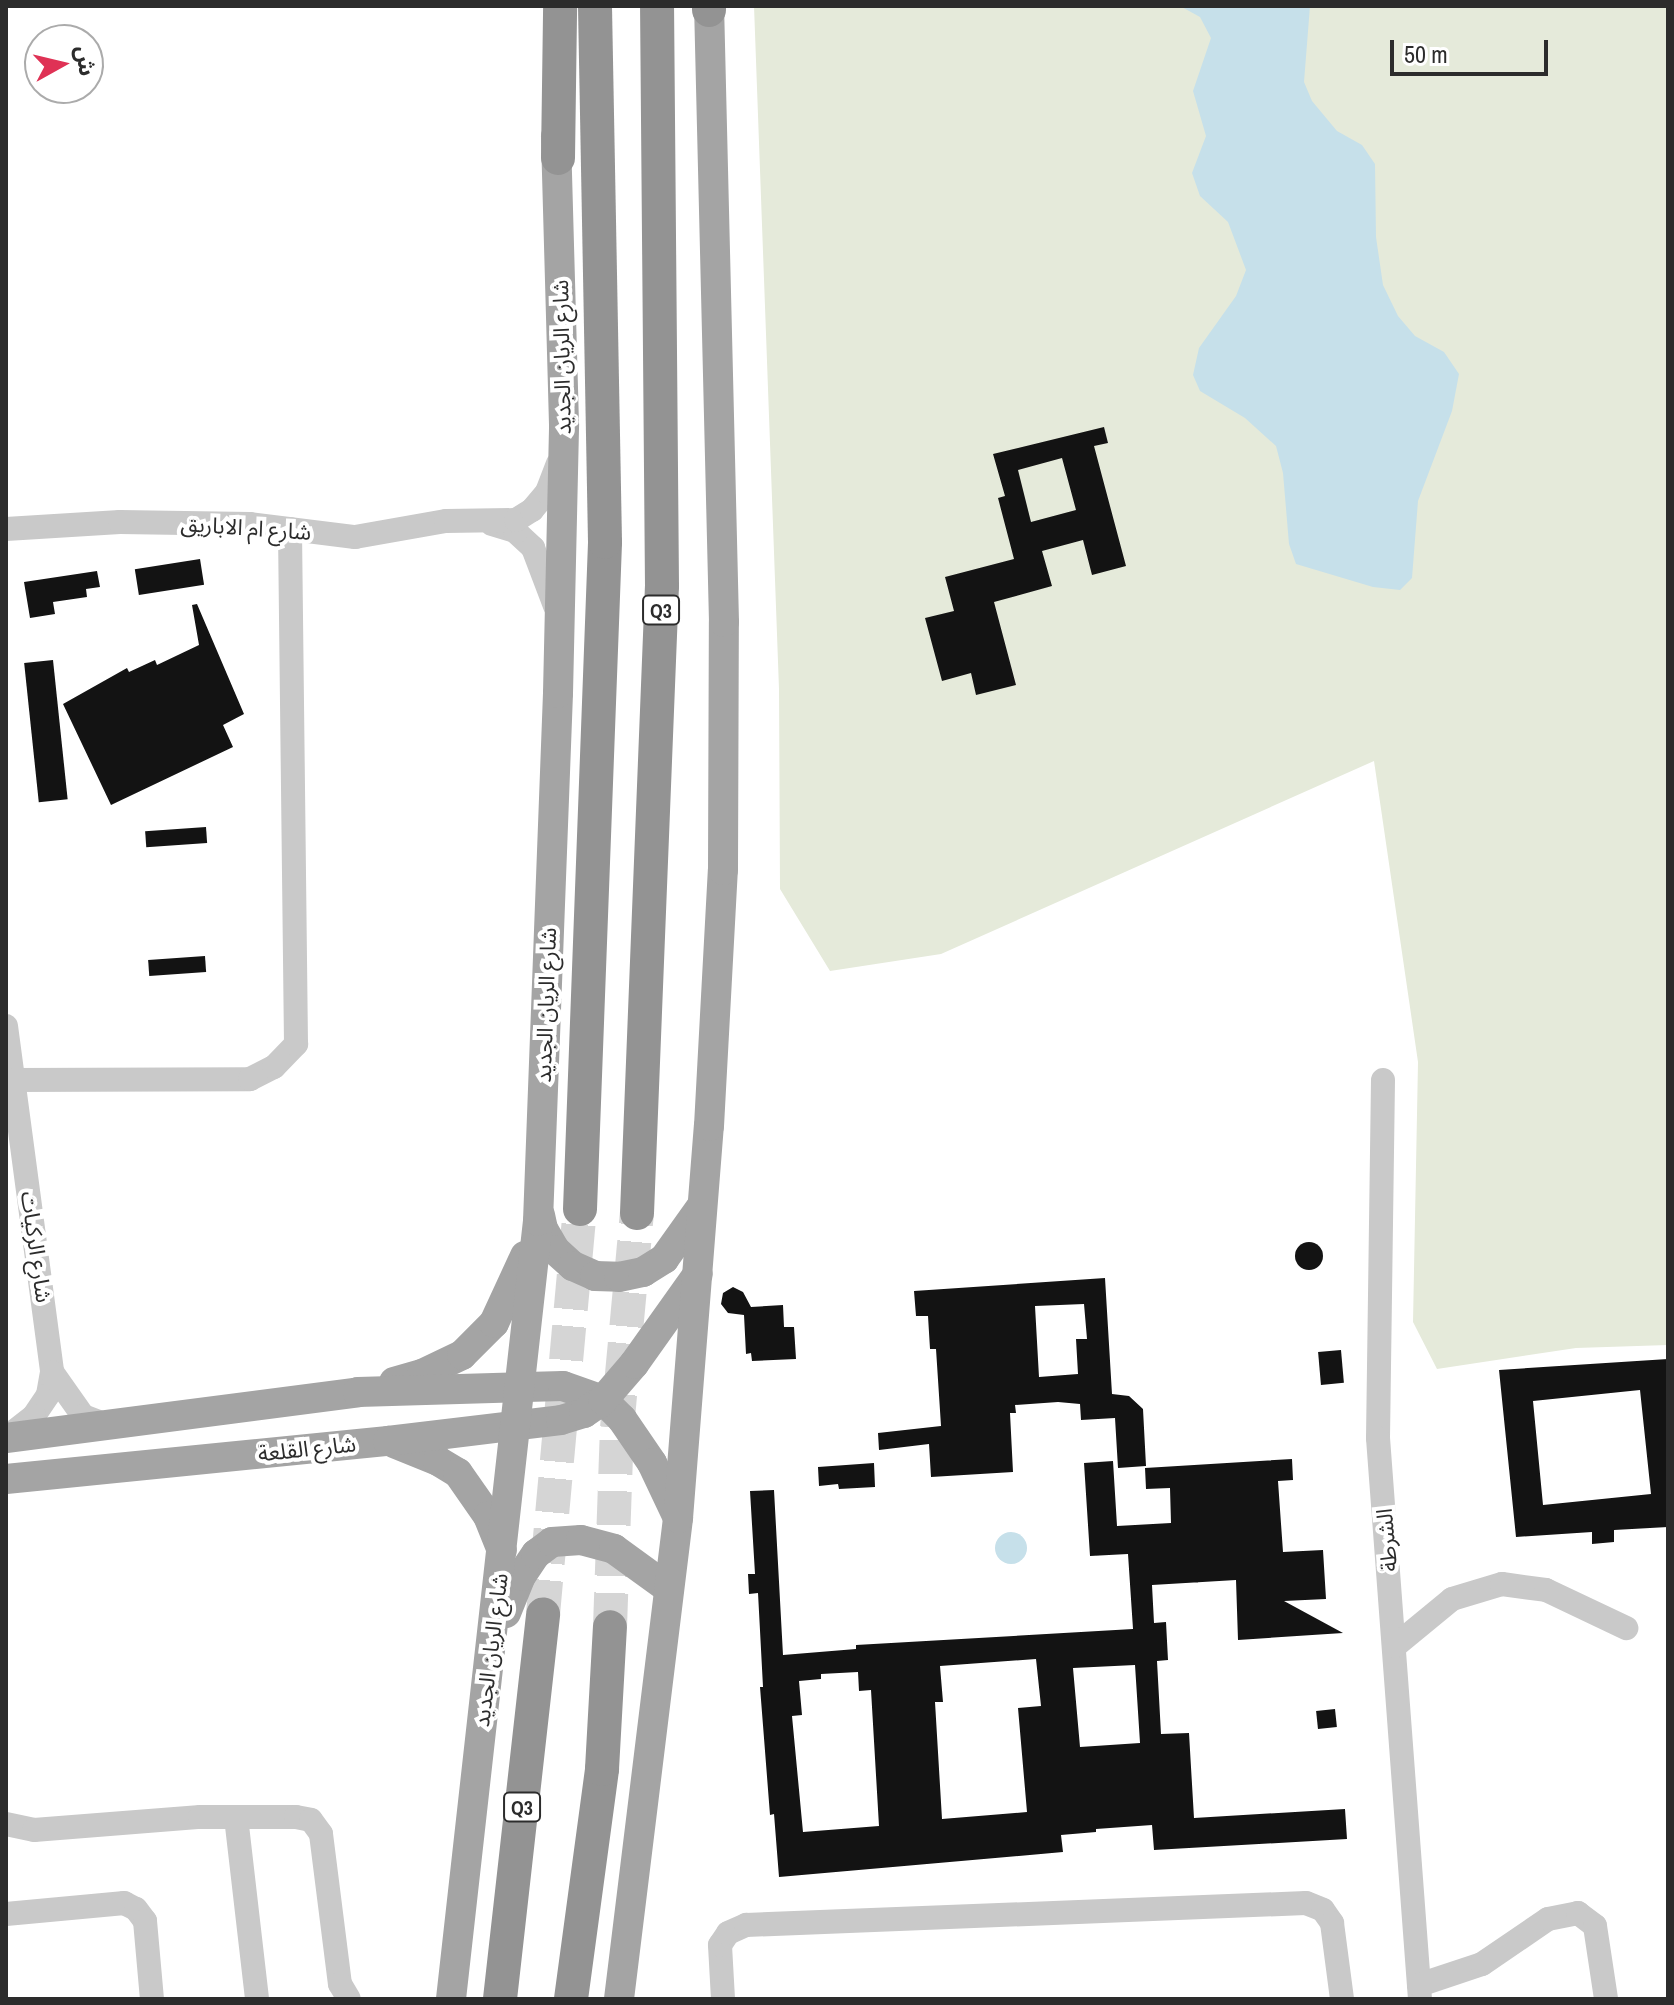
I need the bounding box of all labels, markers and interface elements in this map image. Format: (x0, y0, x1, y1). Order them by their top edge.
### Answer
north arrow (24, 24, 104, 104)
scale bar (1394, 24, 1552, 74)
text: 50 m (1404, 38, 1448, 70)
text: ش (69, 44, 103, 78)
street label: شارع الريان الجديد (547, 279, 577, 435)
street label: شارع ام الاباريق (180, 510, 312, 546)
road number: Q3 (641, 594, 681, 626)
street label: شارع الريان الجديد (530, 927, 562, 1083)
street label: شارع الركيات (15, 1190, 57, 1304)
street label: شارع القلعة (257, 1431, 357, 1467)
street label: الشرطة (1371, 1507, 1403, 1573)
street label: شارع الريان الجديد (468, 1572, 514, 1728)
road number: Q3 (502, 1791, 542, 1823)

